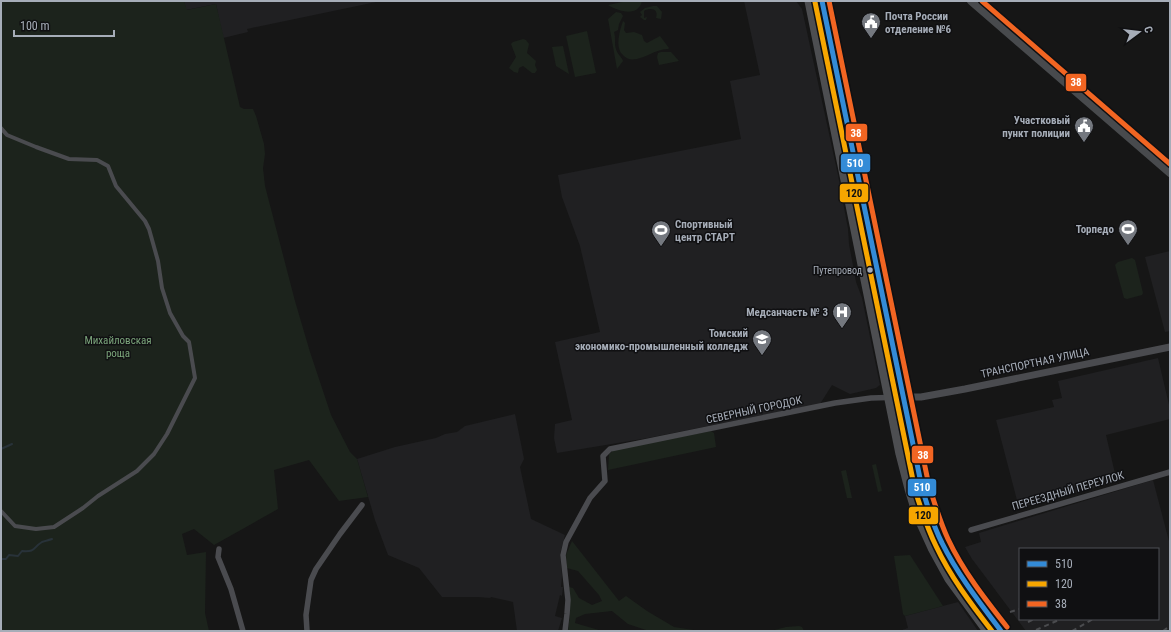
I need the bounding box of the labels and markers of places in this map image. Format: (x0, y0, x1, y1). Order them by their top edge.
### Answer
place label: Почта России отделение №6 (885, 10, 952, 36)
public building icon: Почта России отделение №6 (860, 11, 882, 39)
place label: Участковый пункт полиции (1002, 114, 1070, 140)
public building icon: Участковый пункт полиции (1073, 115, 1095, 143)
place label: Спортивный центр СТАРТ (675, 218, 735, 244)
sports icon: Торпедо (1117, 218, 1139, 246)
sports icon: Спортивный центр СТАРТ (650, 219, 672, 247)
place label: Торпедо (1076, 223, 1115, 236)
place label: Путепровод (813, 265, 863, 276)
marker: Путепровод (865, 265, 875, 275)
hospital icon: Медсанчасть № 3 (831, 301, 853, 329)
place label: Медсанчасть № 3 (746, 306, 828, 319)
place label: Томский экономико-промышленный колледж (575, 327, 749, 353)
school or university icon: Томский экономико-промышленный колледж (751, 328, 773, 356)

